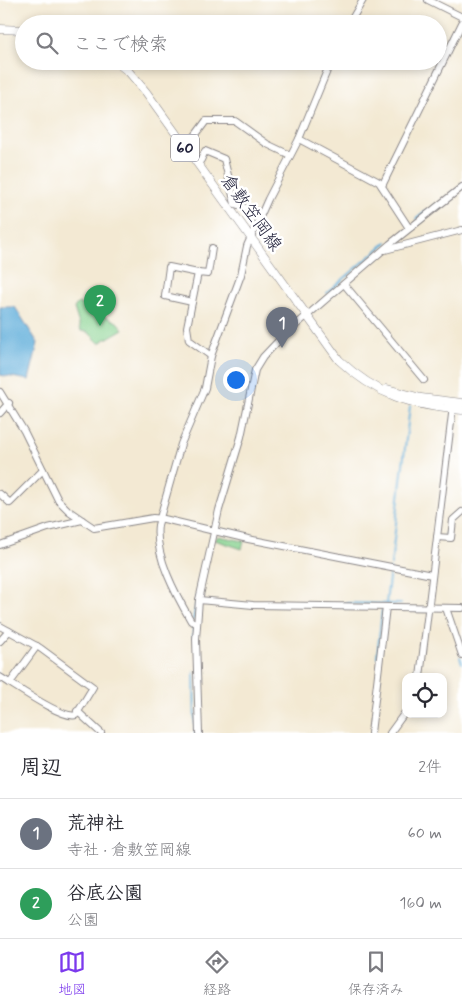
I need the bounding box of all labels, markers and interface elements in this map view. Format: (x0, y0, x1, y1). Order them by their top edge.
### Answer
search box (15, 15, 447, 70)
icon: search (33, 29, 61, 57)
text: ここで検索 (73, 32, 168, 57)
road number: 60 (171, 134, 199, 162)
street label: 倉敷笠岡線 (215, 170, 287, 256)
pin: 2 (84, 285, 116, 326)
pin: 1 (266, 307, 298, 348)
your location (223, 367, 249, 393)
map controls (402, 673, 447, 718)
button: locate (402, 673, 447, 718)
text: 周辺 (20, 754, 62, 782)
text: 2件 (418, 757, 442, 778)
text: 荒神社 (67, 811, 124, 836)
text: 1 (32, 823, 40, 844)
text: 60 m (408, 823, 442, 844)
text: 寺社 · 倉敷笠岡線 (67, 840, 191, 861)
text: 谷底公園 (67, 881, 143, 906)
text: 2 (32, 893, 40, 914)
text: 160 m (399, 893, 442, 914)
text: 公園 (67, 910, 99, 931)
tab: 地図 (58, 948, 86, 999)
tab: 経路 (203, 948, 231, 999)
tab: 保存済み (348, 948, 404, 999)

